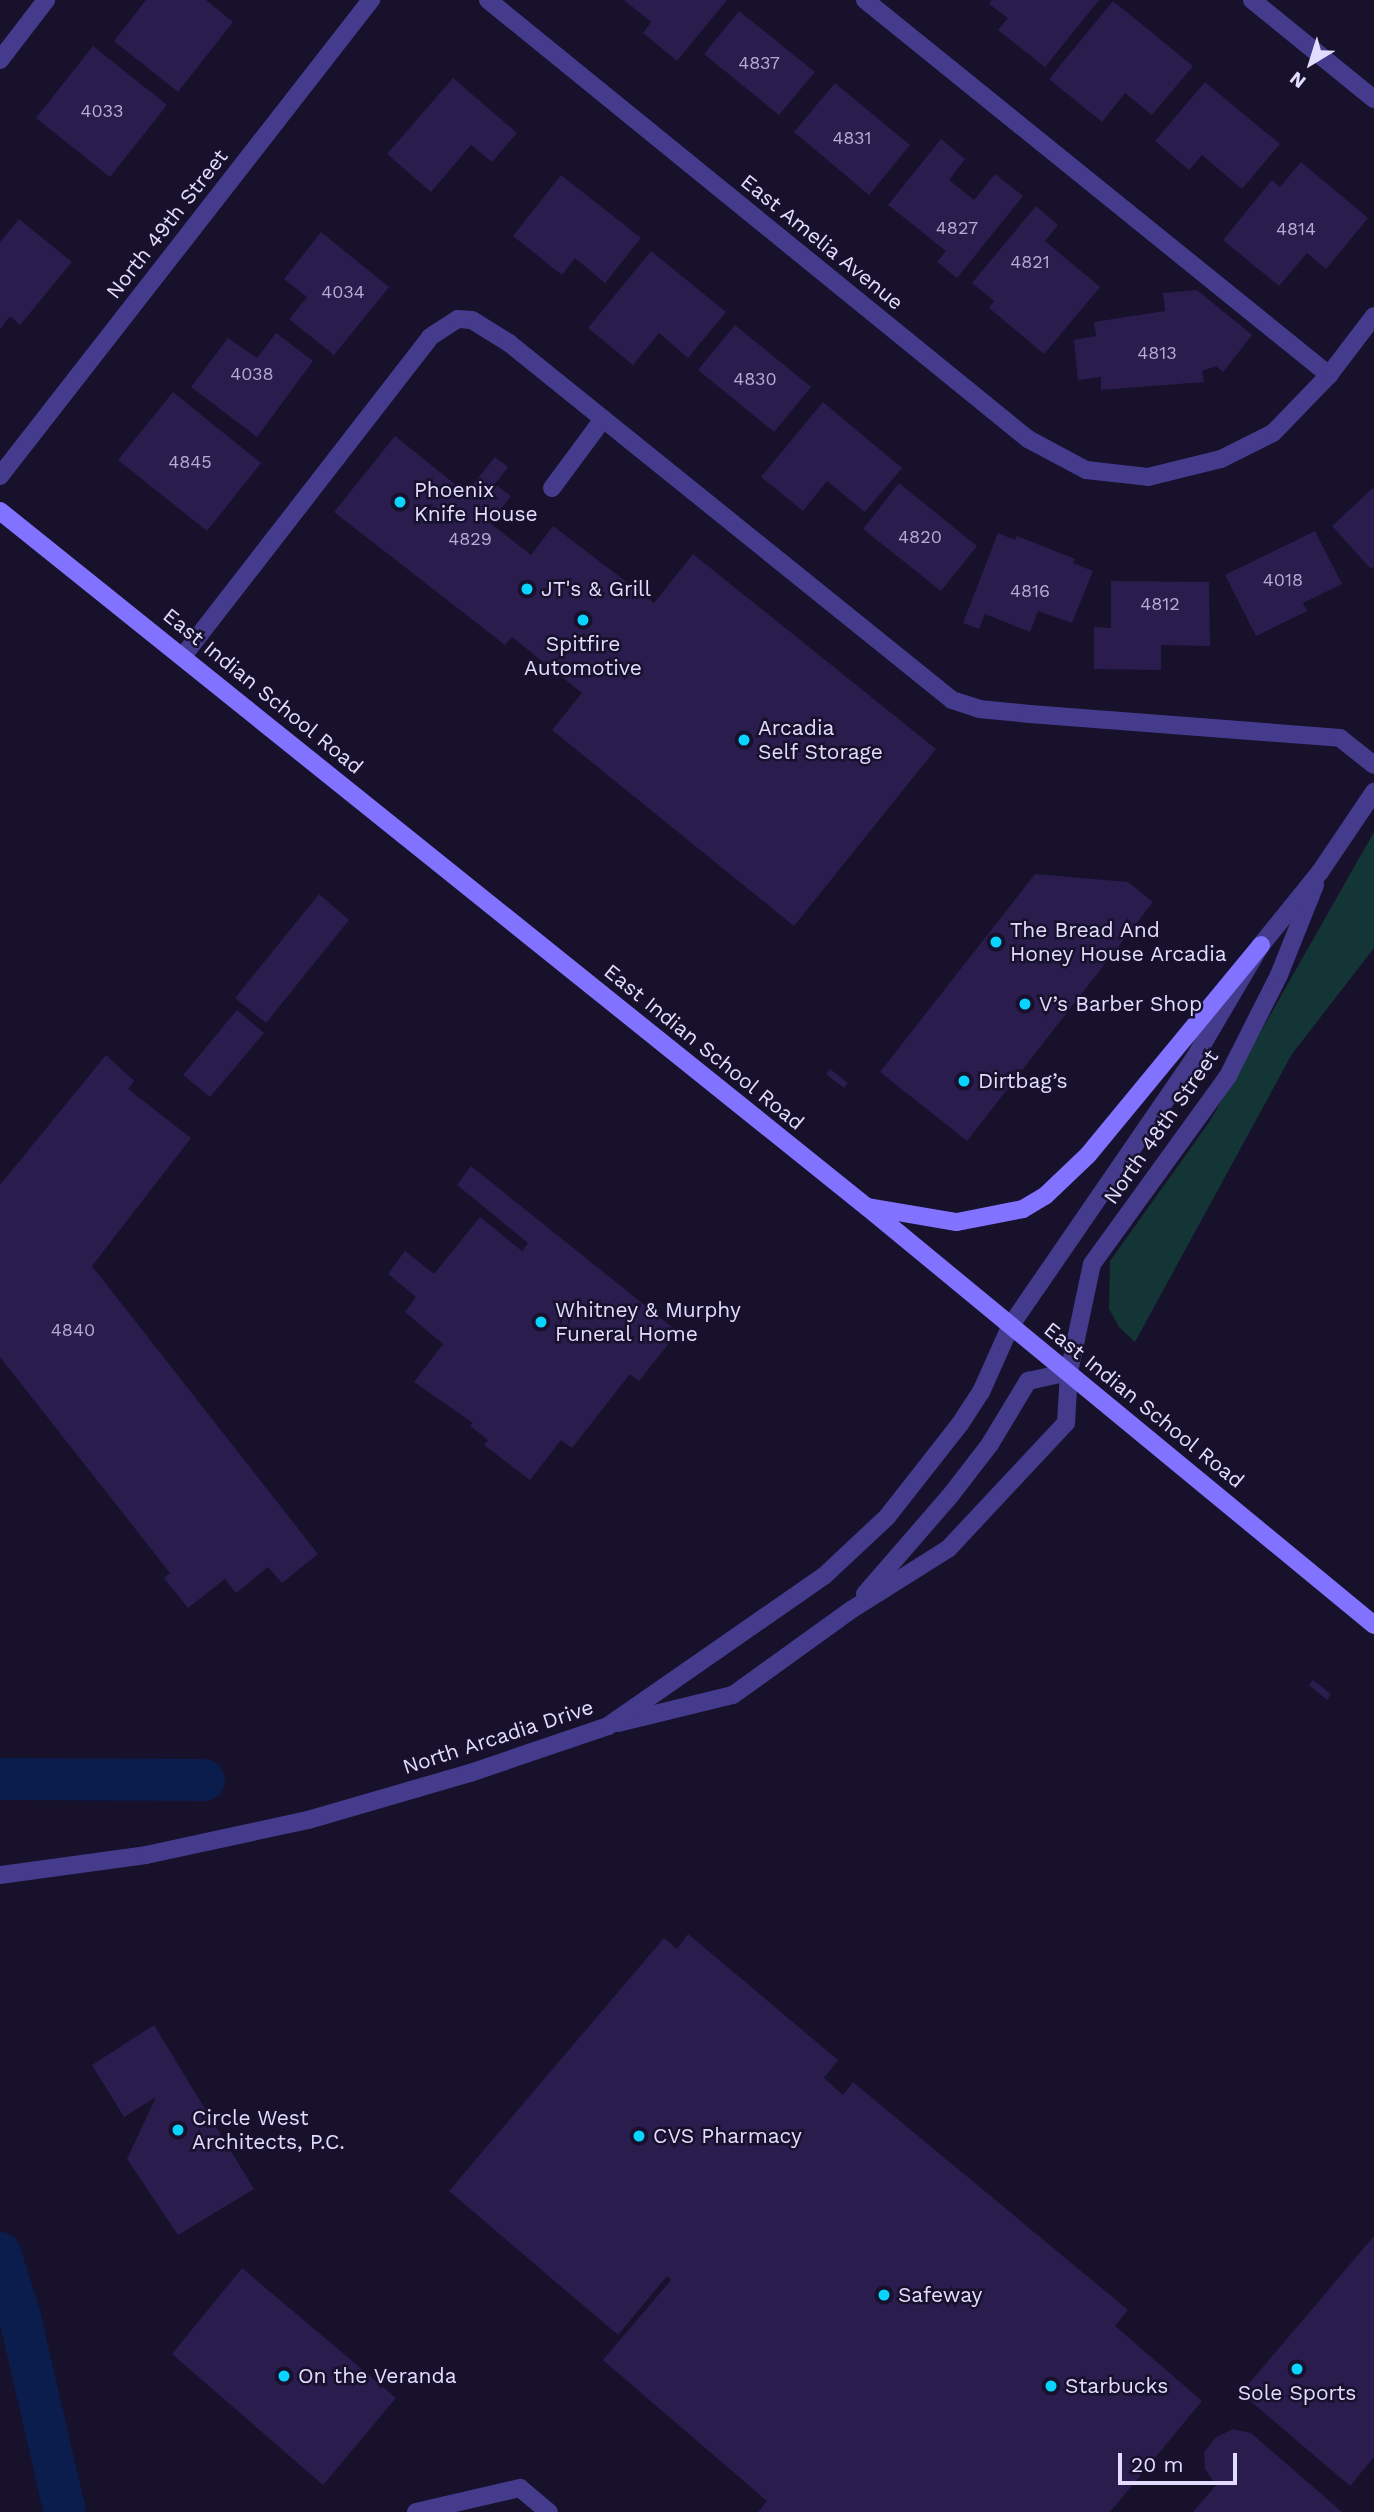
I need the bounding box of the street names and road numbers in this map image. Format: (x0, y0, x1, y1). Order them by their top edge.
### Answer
street label: North 49th Street (101, 144, 233, 304)
street label: East Amelia Avenue (735, 168, 909, 316)
street label: East Indian School Road (158, 602, 368, 780)
street label: East Indian School Road (599, 958, 809, 1136)
street label: North 48th Street (1098, 1045, 1224, 1209)
street label: East Indian School Road (1039, 1316, 1249, 1494)
street label: North Arcadia Drive (399, 1694, 597, 1780)

